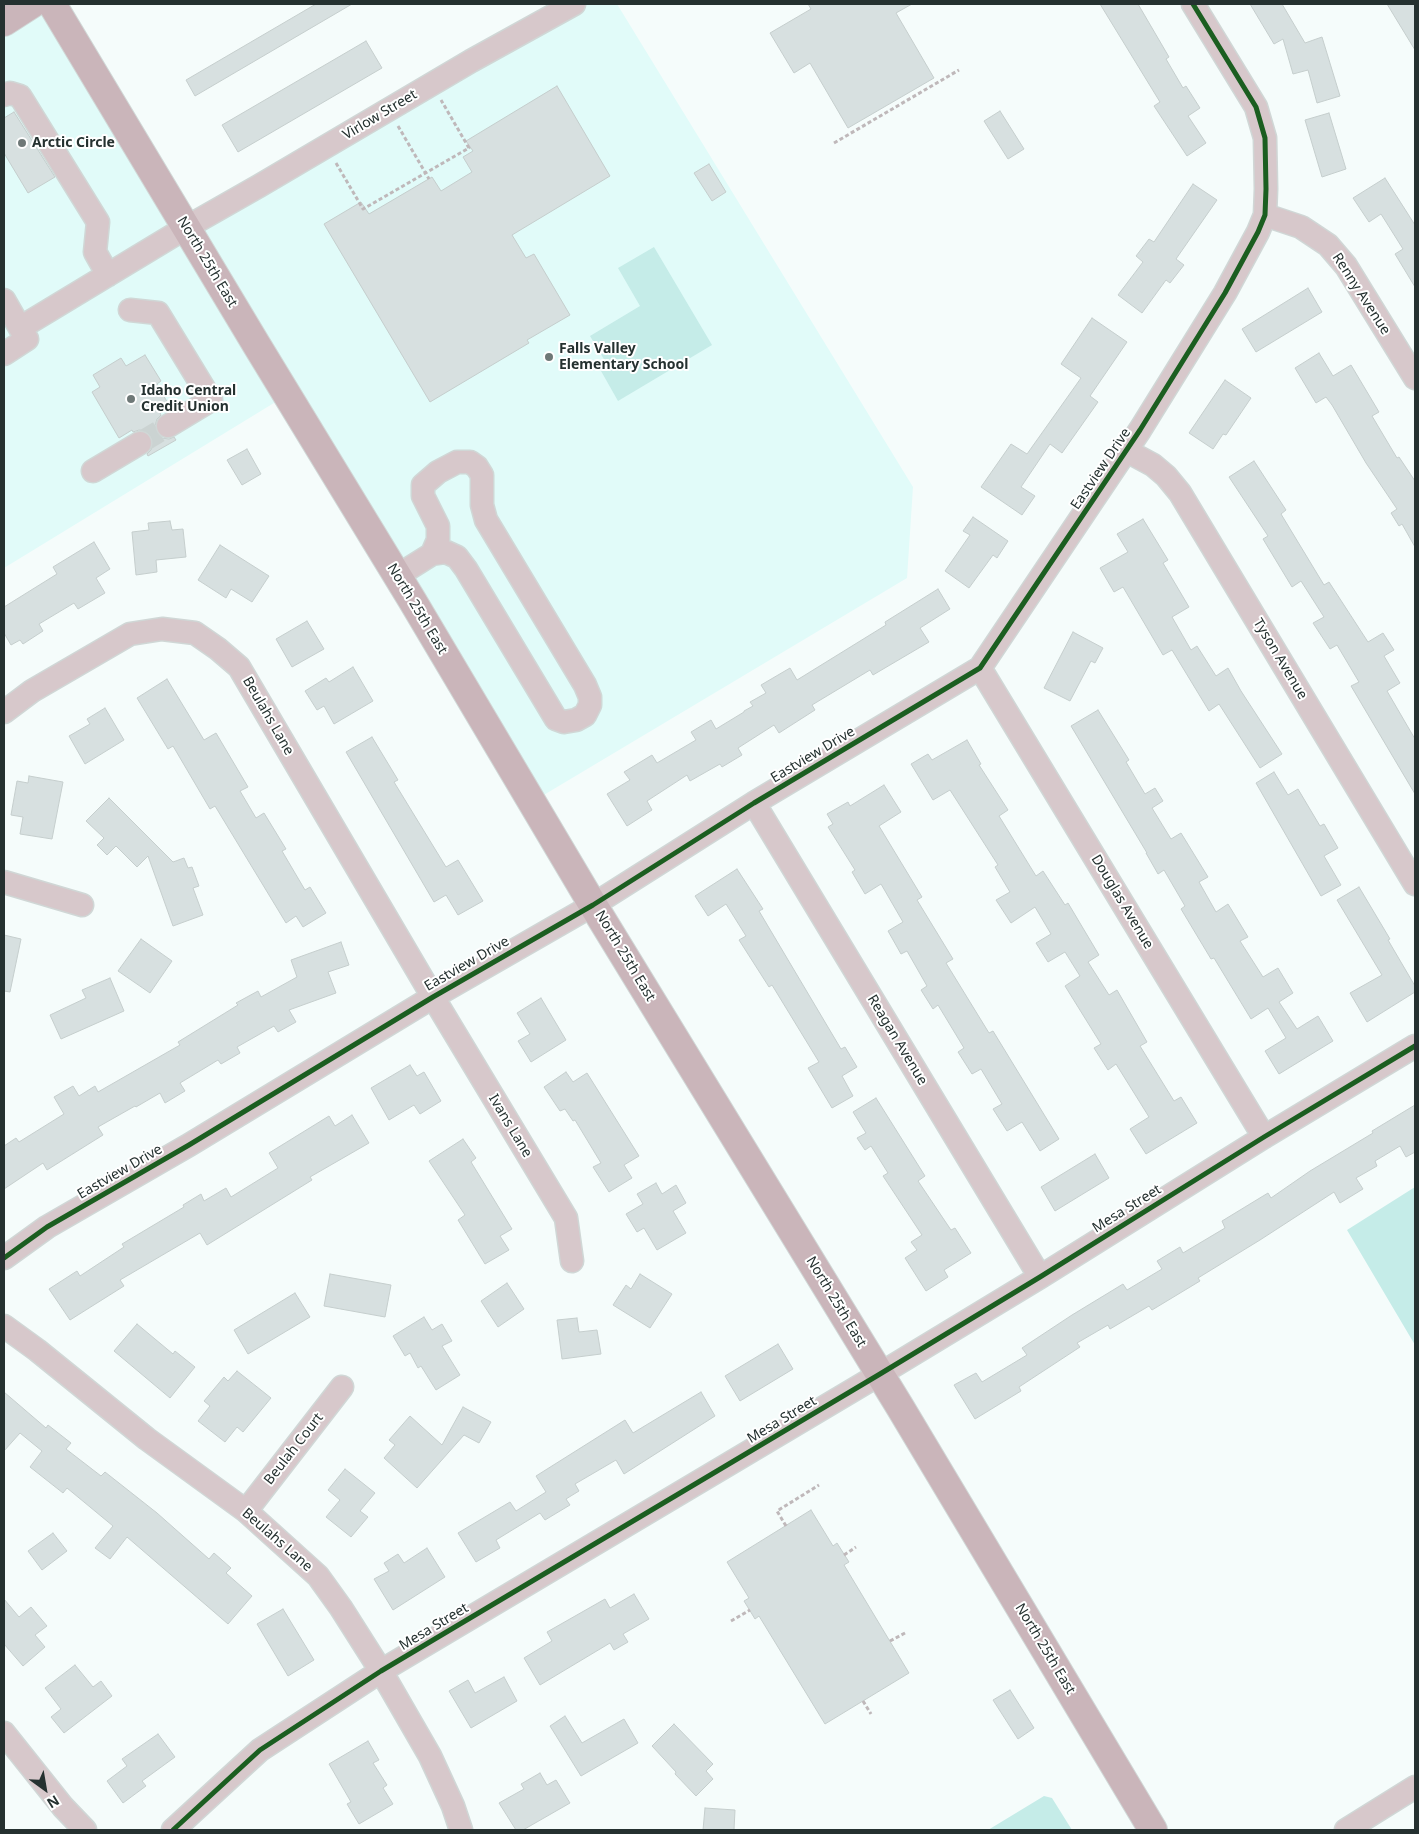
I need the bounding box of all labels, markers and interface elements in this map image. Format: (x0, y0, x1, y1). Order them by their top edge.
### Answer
street label: Virlow Street (340, 86, 420, 144)
place label: Arctic Circle (32, 135, 115, 151)
marker: Arctic Circle (16, 137, 28, 149)
street label: North 25th East (173, 214, 241, 310)
street label: Renny Avenue (1328, 250, 1394, 338)
place label: Falls Valley Elementary School (559, 341, 689, 374)
marker: Falls Valley Elementary School (543, 351, 555, 363)
place label: Idaho Central Credit Union (141, 383, 236, 416)
marker: Idaho Central Credit Union (125, 393, 137, 405)
street label: Eastview Drive (1067, 425, 1135, 513)
street label: North 25th East (383, 561, 451, 657)
street label: Tyson Avenue (1249, 616, 1311, 702)
street label: Beulahs Lane (239, 674, 297, 758)
street label: Eastview Drive (768, 723, 858, 787)
street label: Douglas Avenue (1087, 852, 1157, 952)
street label: North 25th East (591, 908, 659, 1004)
street label: Eastview Drive (422, 933, 512, 995)
street label: Reagan Avenue (863, 992, 931, 1088)
street label: Ivans Lane (485, 1091, 535, 1161)
street label: Eastview Drive (75, 1141, 165, 1203)
street label: Mesa Street (1090, 1181, 1164, 1237)
street label: North 25th East (802, 1254, 870, 1350)
street label: Mesa Street (744, 1393, 820, 1447)
street label: Beulah Court (261, 1410, 327, 1488)
street label: Beulahs Lane (238, 1505, 316, 1575)
street label: Mesa Street (396, 1600, 472, 1654)
street label: North 25th East (1011, 1601, 1079, 1697)
north arrow (20, 1764, 70, 1814)
text: N (43, 1791, 63, 1813)

